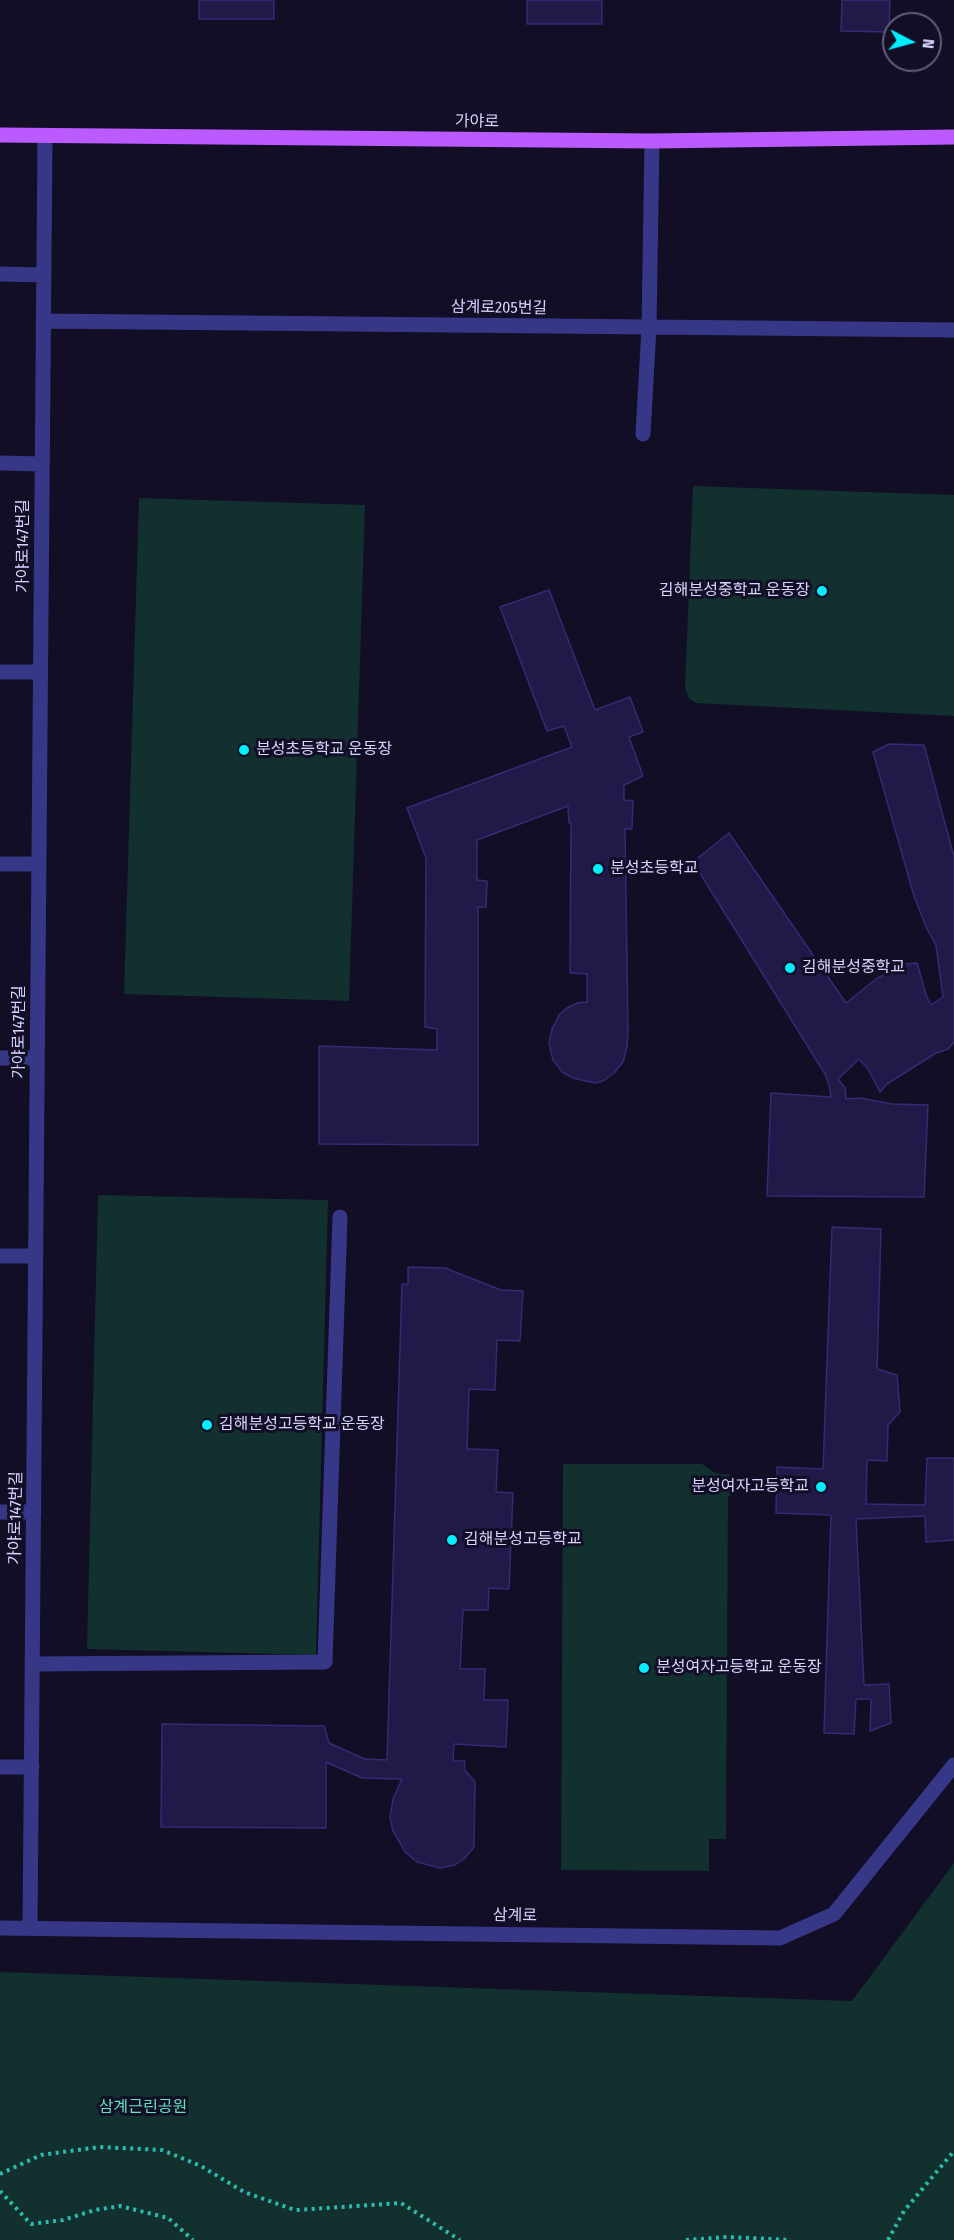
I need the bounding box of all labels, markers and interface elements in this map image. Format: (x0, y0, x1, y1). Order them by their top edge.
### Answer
north arrow (882, 12, 942, 72)
text: N (918, 38, 938, 49)
street label: 가야로 (455, 112, 499, 132)
street label: 삼계로205번길 (451, 298, 547, 318)
street label: 가야로147번길 (14, 499, 34, 593)
place label: 김해분성중학교 운동장 (659, 581, 810, 601)
marker: 김해분성중학교 운동장 (815, 584, 829, 598)
place label: 분성초등학교 운동장 (256, 740, 392, 760)
marker: 분성초등학교 운동장 (237, 743, 251, 757)
place label: 분성초등학교 (610, 859, 698, 879)
marker: 분성초등학교 (591, 862, 605, 876)
place label: 김해분성중학교 (802, 958, 905, 978)
marker: 김해분성중학교 (783, 961, 797, 975)
street label: 가야로147번길 (10, 985, 30, 1079)
place label: 김해분성고등학교 운동장 (219, 1415, 385, 1435)
marker: 김해분성고등학교 운동장 (200, 1418, 214, 1432)
street label: 가야로147번길 (6, 1471, 26, 1565)
place label: 분성여자고등학교 (691, 1477, 809, 1497)
marker: 분성여자고등학교 (814, 1480, 828, 1494)
place label: 김해분성고등학교 (464, 1530, 582, 1550)
marker: 김해분성고등학교 (445, 1533, 459, 1547)
place label: 분성여자고등학교 운동장 (656, 1658, 822, 1678)
marker: 분성여자고등학교 운동장 (637, 1661, 651, 1675)
street label: 삼계로 (493, 1906, 537, 1926)
park label: 삼계근린공원 (99, 2098, 187, 2118)

